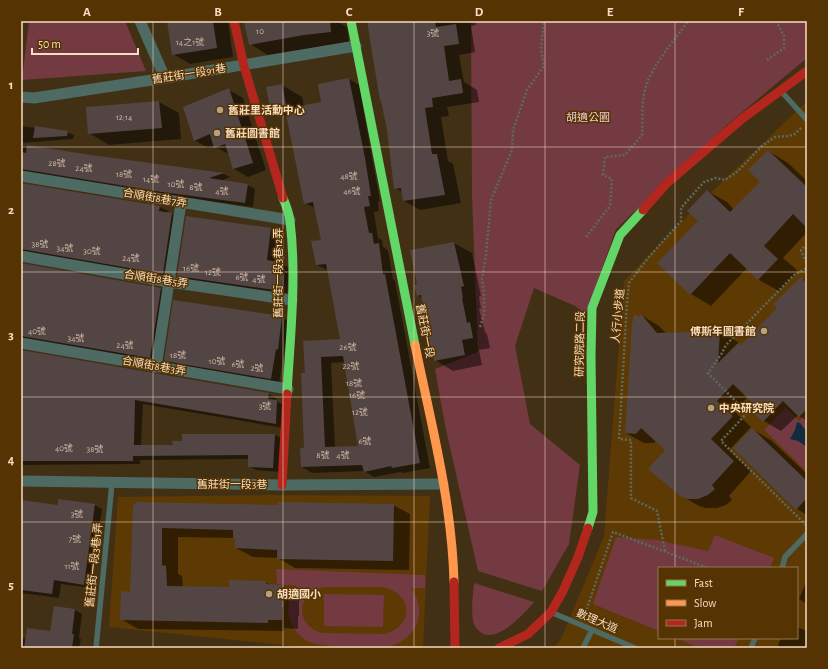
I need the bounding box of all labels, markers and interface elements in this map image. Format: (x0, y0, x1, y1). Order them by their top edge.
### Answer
text: A (83, 6, 91, 19)
text: B (214, 6, 222, 19)
text: C (346, 6, 353, 19)
text: D (475, 6, 484, 19)
text: E (607, 6, 614, 19)
text: F (738, 6, 745, 19)
house number: 10 (256, 27, 264, 36)
house number: 3號 (427, 28, 439, 38)
scale bar (32, 30, 138, 56)
house number: 14之1號 (176, 37, 204, 47)
text: 50 m (38, 38, 61, 50)
street label: 舊莊街一段91巷 (151, 62, 227, 85)
text: 1 (9, 79, 13, 92)
place label: 舊莊里活動中心 (228, 104, 305, 116)
marker: 舊莊里活動中心 (215, 105, 225, 115)
park label: 胡適公園 (566, 111, 610, 123)
house number: 12;14 (116, 113, 133, 122)
place label: 舊莊圖書館 (225, 127, 280, 139)
marker: 舊莊圖書館 (212, 128, 222, 138)
house number: 28號 (48, 158, 66, 168)
house number: 24號 (75, 163, 93, 173)
house number: 18號 (116, 169, 132, 179)
house number: 48號 (340, 171, 358, 181)
house number: 14號 (143, 174, 159, 184)
house number: 10號 (168, 179, 184, 189)
house number: 8號 (189, 182, 203, 192)
street label: 合順街8巷7弄 (122, 186, 188, 209)
house number: 4號 (215, 186, 229, 196)
house number: 46號 (343, 186, 361, 196)
text: 2 (8, 204, 14, 217)
street label: 舊莊街一段3巷12弄 (272, 228, 284, 318)
house number: 38號 (32, 239, 48, 249)
house number: 34號 (56, 243, 74, 253)
house number: 30號 (83, 246, 101, 256)
house number: 24號 (122, 253, 140, 263)
house number: 16號 (183, 263, 199, 273)
house number: 12號 (205, 267, 221, 277)
street label: 合順街8巷5弄 (123, 268, 189, 290)
house number: 6號 (235, 272, 249, 282)
house number: 4號 (252, 274, 266, 284)
street label: 人行小步道 (609, 288, 626, 344)
street label: 舊莊街一段 (414, 303, 437, 359)
street label: 研究院路二段 (573, 311, 586, 377)
place label: 傅斯年圖書館 (690, 325, 756, 337)
house number: 40號 (28, 326, 46, 336)
marker: 傅斯年圖書館 (759, 326, 769, 336)
text: 3 (8, 329, 14, 342)
house number: 34號 (67, 333, 85, 343)
house number: 24號 (116, 340, 134, 350)
house number: 26號 (339, 342, 357, 352)
house number: 18號 (170, 350, 186, 360)
street label: 合順街8巷3弄 (121, 354, 187, 377)
house number: 10號 (209, 356, 225, 366)
house number: 6號 (231, 359, 245, 369)
house number: 22號 (342, 361, 360, 371)
house number: 2號 (250, 363, 264, 373)
house number: 18號 (346, 378, 362, 388)
house number: 16號 (349, 390, 365, 400)
house number: 3號 (259, 401, 271, 411)
place label: 中央研究院 (719, 402, 774, 414)
marker: 中央研究院 (706, 403, 716, 413)
house number: 12號 (352, 407, 368, 417)
house number: 6號 (358, 436, 372, 446)
house number: 40號 (55, 443, 73, 453)
house number: 38號 (87, 444, 103, 454)
house number: 8號 (316, 450, 330, 460)
house number: 4號 (336, 450, 350, 460)
text: 4 (8, 454, 15, 467)
street label: 舊莊街一段3巷 (197, 478, 267, 490)
house number: 3號 (71, 509, 83, 519)
street label: 舊莊街一段3巷1弄 (83, 522, 104, 608)
house number: 7號 (69, 534, 81, 544)
house number: 11號 (64, 561, 80, 571)
legend (658, 567, 798, 639)
text: Fast (694, 577, 713, 589)
text: 5 (8, 579, 14, 592)
place label: 胡適國小 (277, 588, 321, 600)
marker: 胡適國小 (264, 589, 274, 599)
text: Slow (694, 597, 716, 609)
street label: 數理大道 (575, 606, 620, 635)
text: Jam (694, 617, 713, 629)

